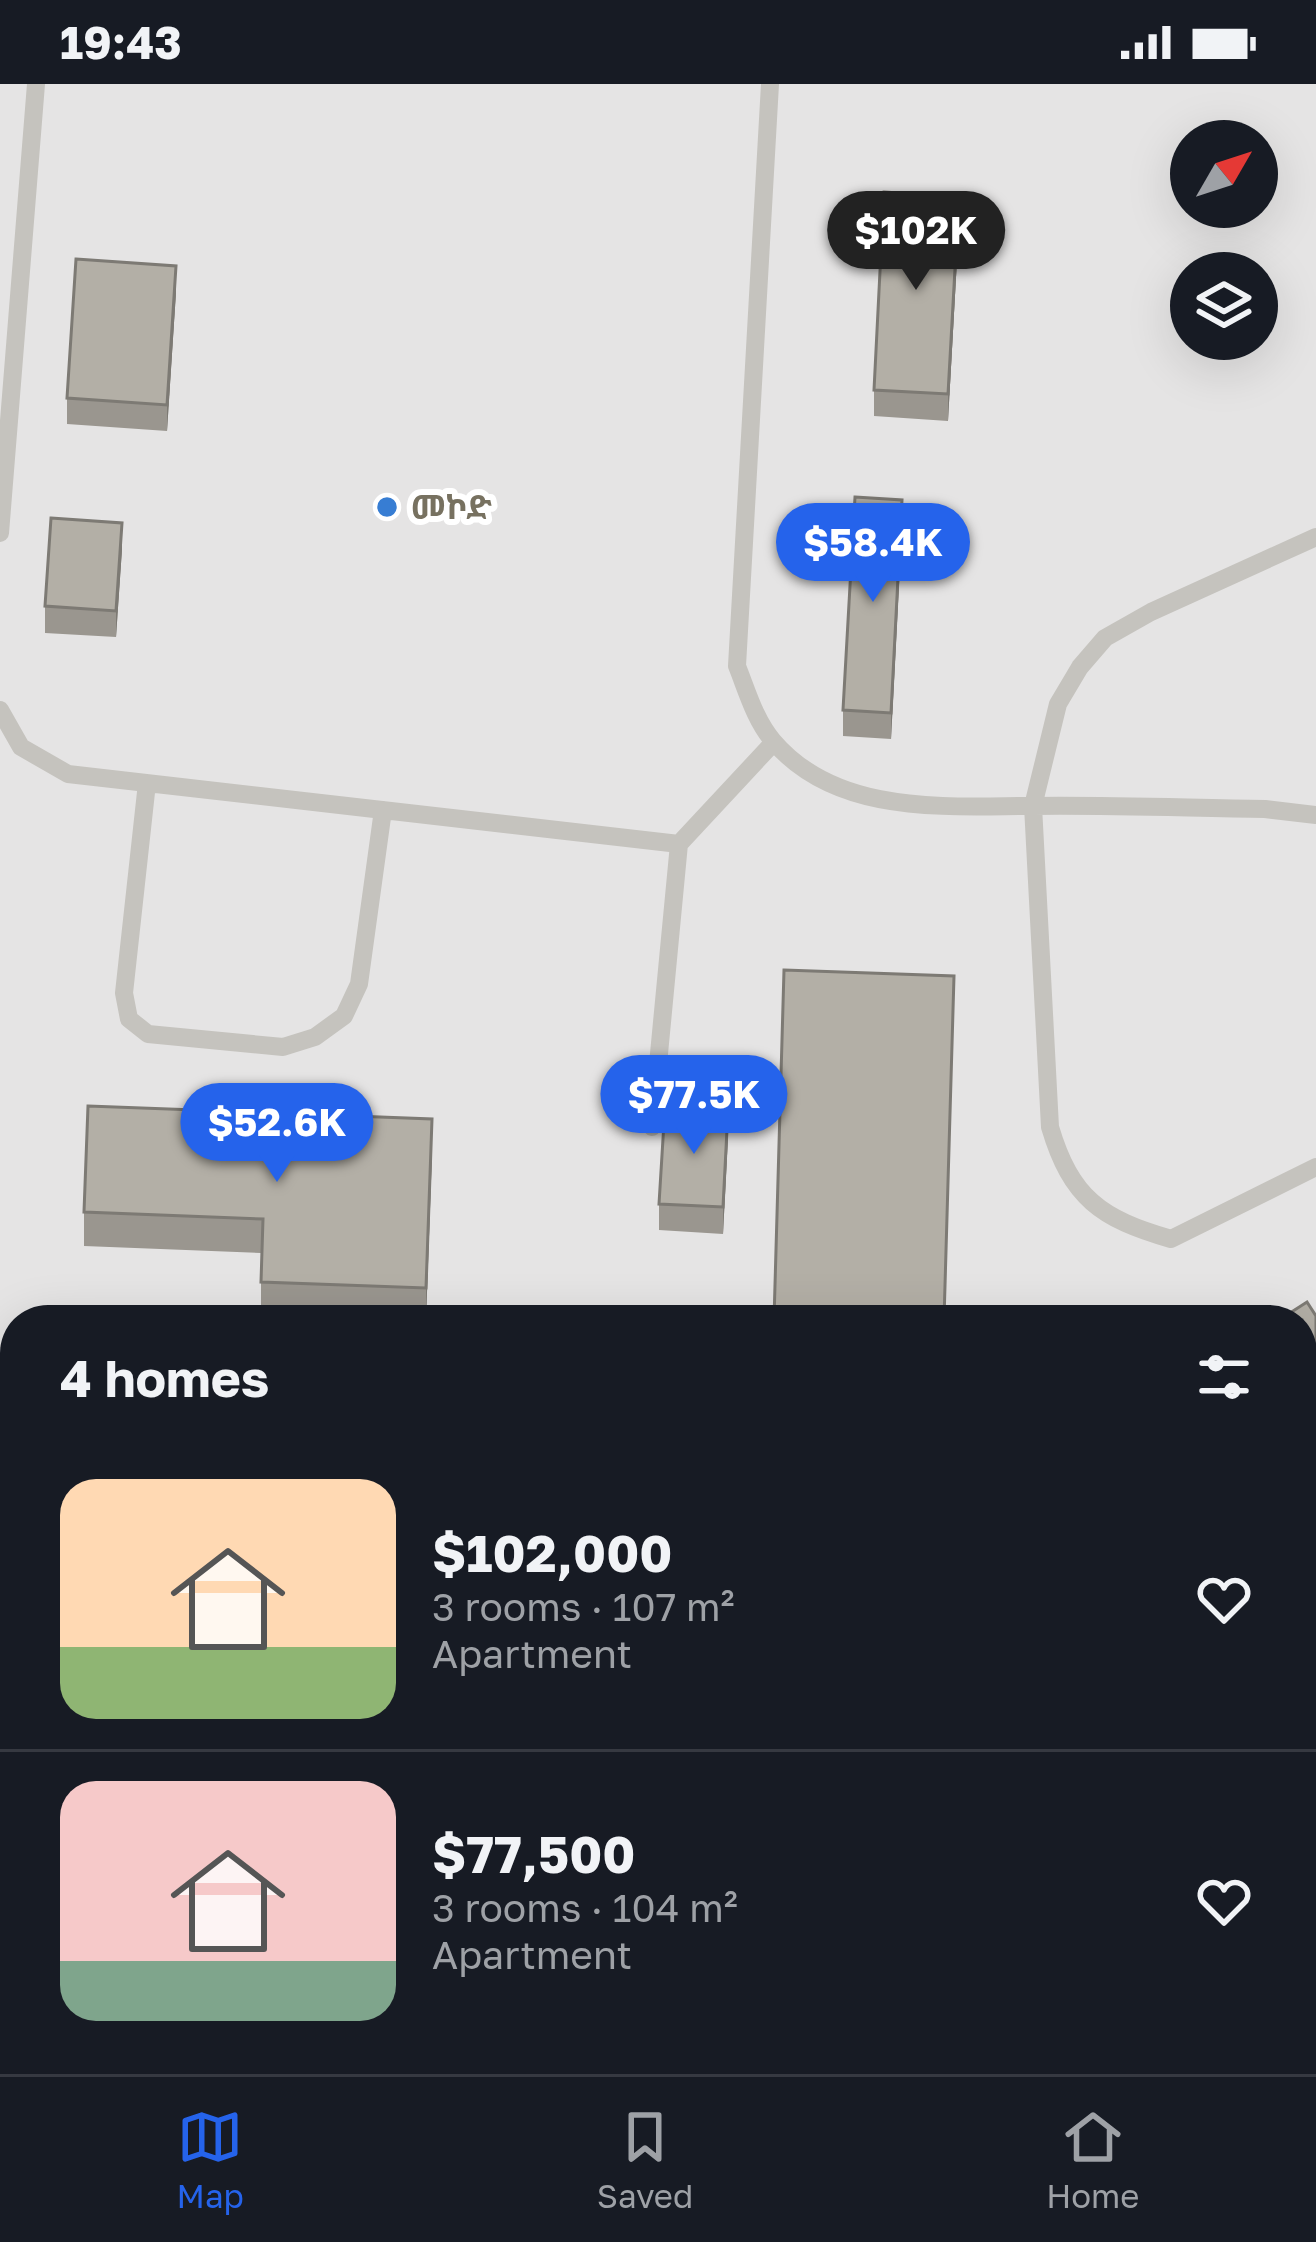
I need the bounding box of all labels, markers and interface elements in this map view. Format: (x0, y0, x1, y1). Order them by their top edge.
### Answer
text: 19:43 (60, 15, 182, 69)
north arrow (1170, 120, 1278, 228)
map controls (1170, 120, 1278, 360)
pin: $102K (832, 191, 1000, 293)
text: $102K (854, 206, 978, 253)
button: layers (1170, 252, 1278, 360)
place label: መኮድ (411, 487, 492, 526)
marker: መኮድ (374, 494, 400, 520)
pin: $58.4K (775, 503, 971, 605)
text: $58.4K (803, 518, 943, 565)
pin: $77.5K (596, 1055, 792, 1157)
text: $77.5K (627, 1070, 761, 1117)
pin: $52.6K (179, 1083, 375, 1185)
text: $52.6K (207, 1098, 347, 1145)
icon: filters (1191, 1344, 1257, 1410)
text: 4 homes (60, 1347, 269, 1408)
text: $102,000 (432, 1522, 672, 1583)
icon: home (156, 1527, 300, 1671)
icon: heart (1191, 1566, 1257, 1632)
text: 3 rooms · 107 m² (432, 1583, 735, 1630)
text: Apartment (432, 1630, 632, 1677)
text: $77,500 (432, 1823, 636, 1884)
icon: home (156, 1829, 300, 1973)
icon: heart (1191, 1868, 1257, 1934)
text: 3 rooms · 104 m² (432, 1884, 738, 1931)
text: Apartment (432, 1931, 632, 1978)
tab: Map (177, 2104, 244, 2215)
tab: Saved (597, 2104, 693, 2215)
tab: Home (1046, 2104, 1139, 2215)

